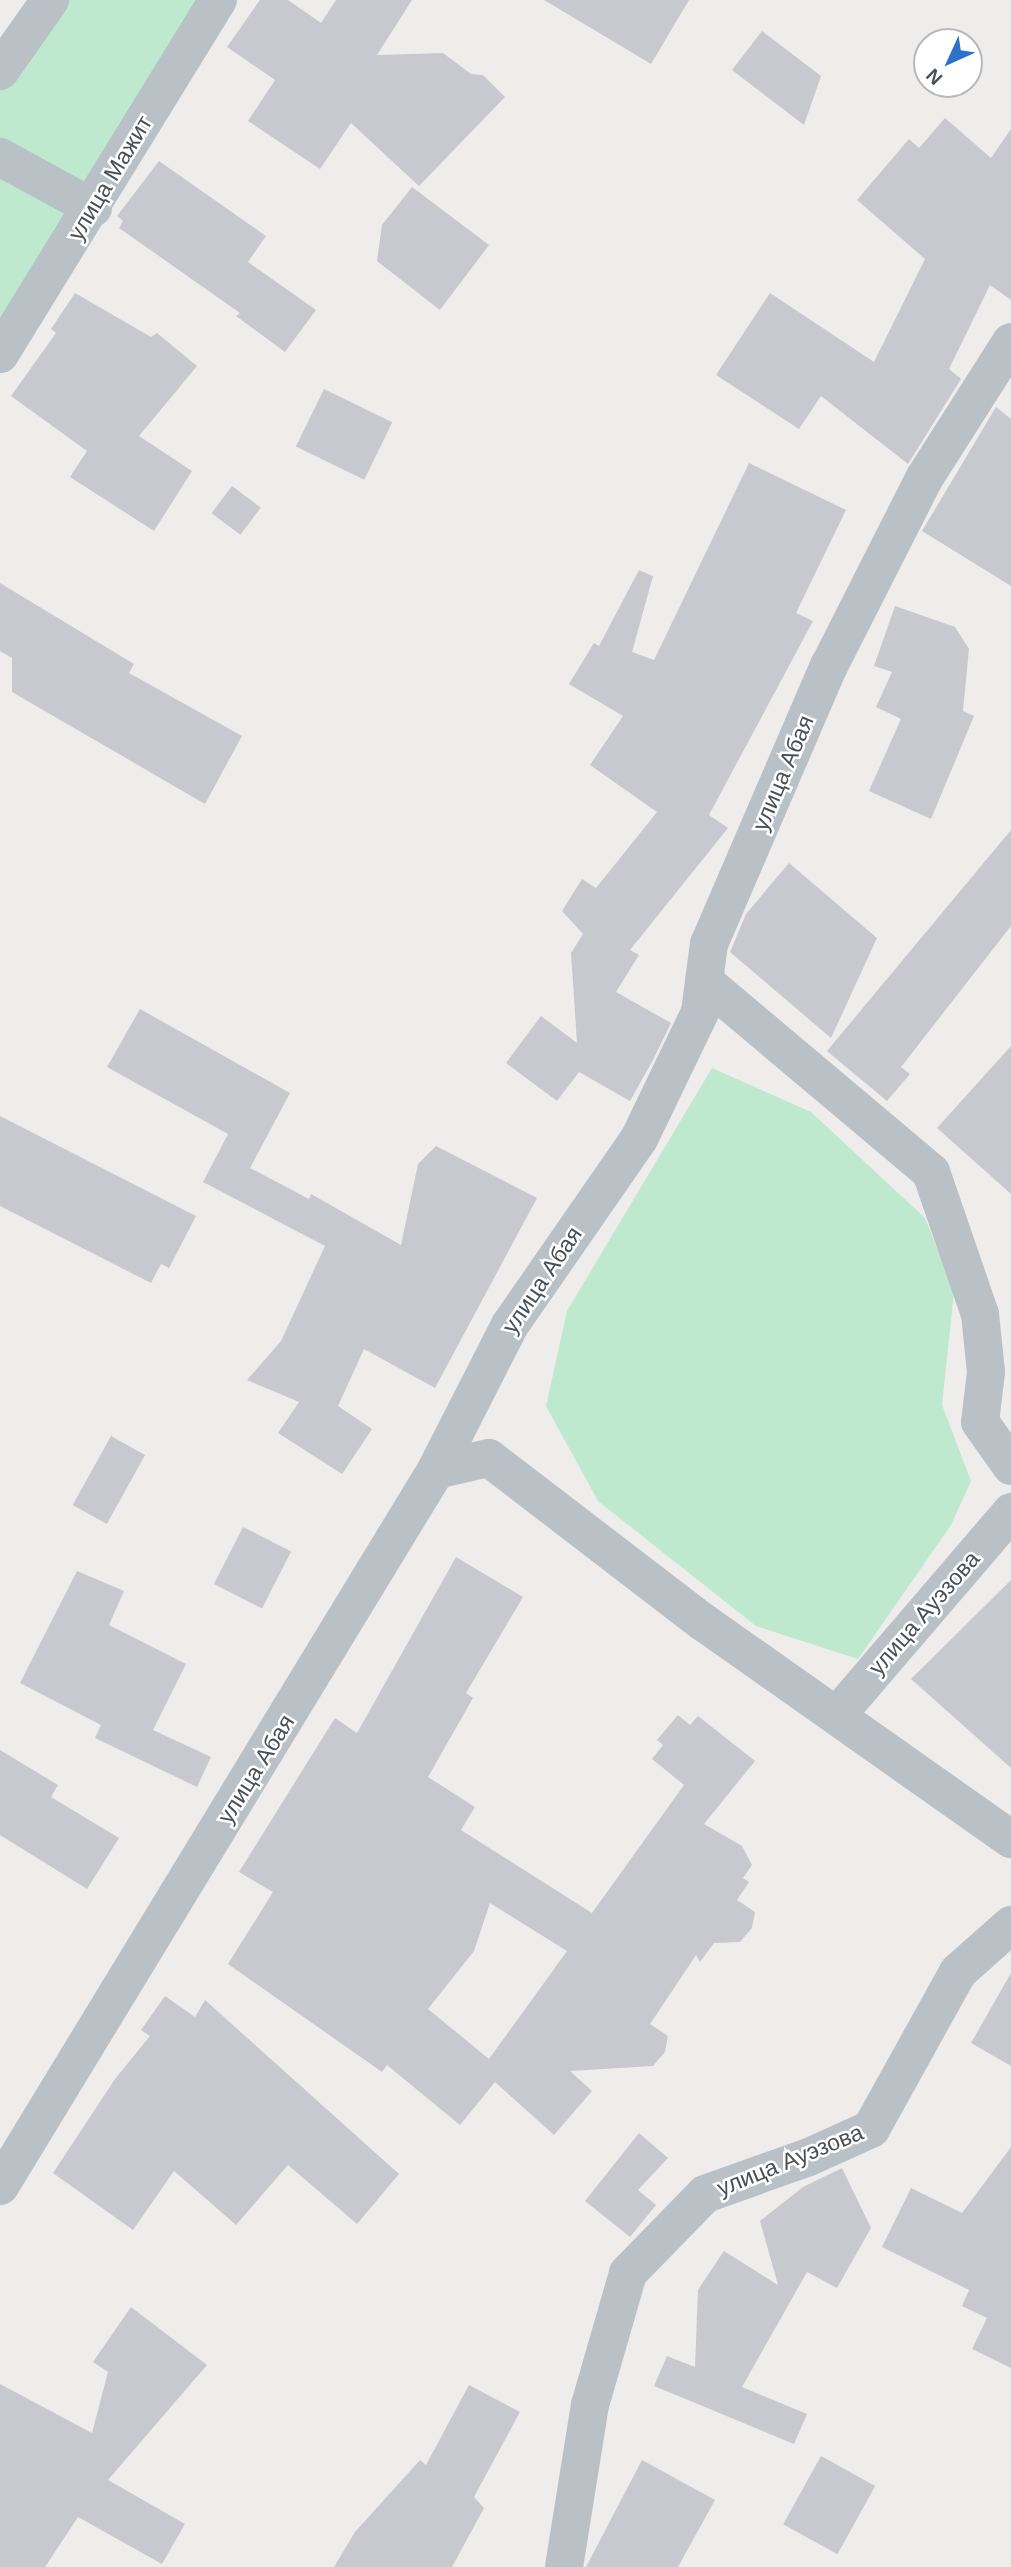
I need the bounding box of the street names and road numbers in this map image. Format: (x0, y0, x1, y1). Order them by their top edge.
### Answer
street label: улица Мажит (62, 111, 158, 245)
street label: улица Абая (746, 711, 820, 835)
street label: улица Абая (496, 1221, 588, 1339)
street label: улица Ауэзова (863, 1545, 985, 1681)
street label: улица Абая (212, 1710, 300, 1828)
street label: улица Ауэзова (713, 2118, 867, 2202)

